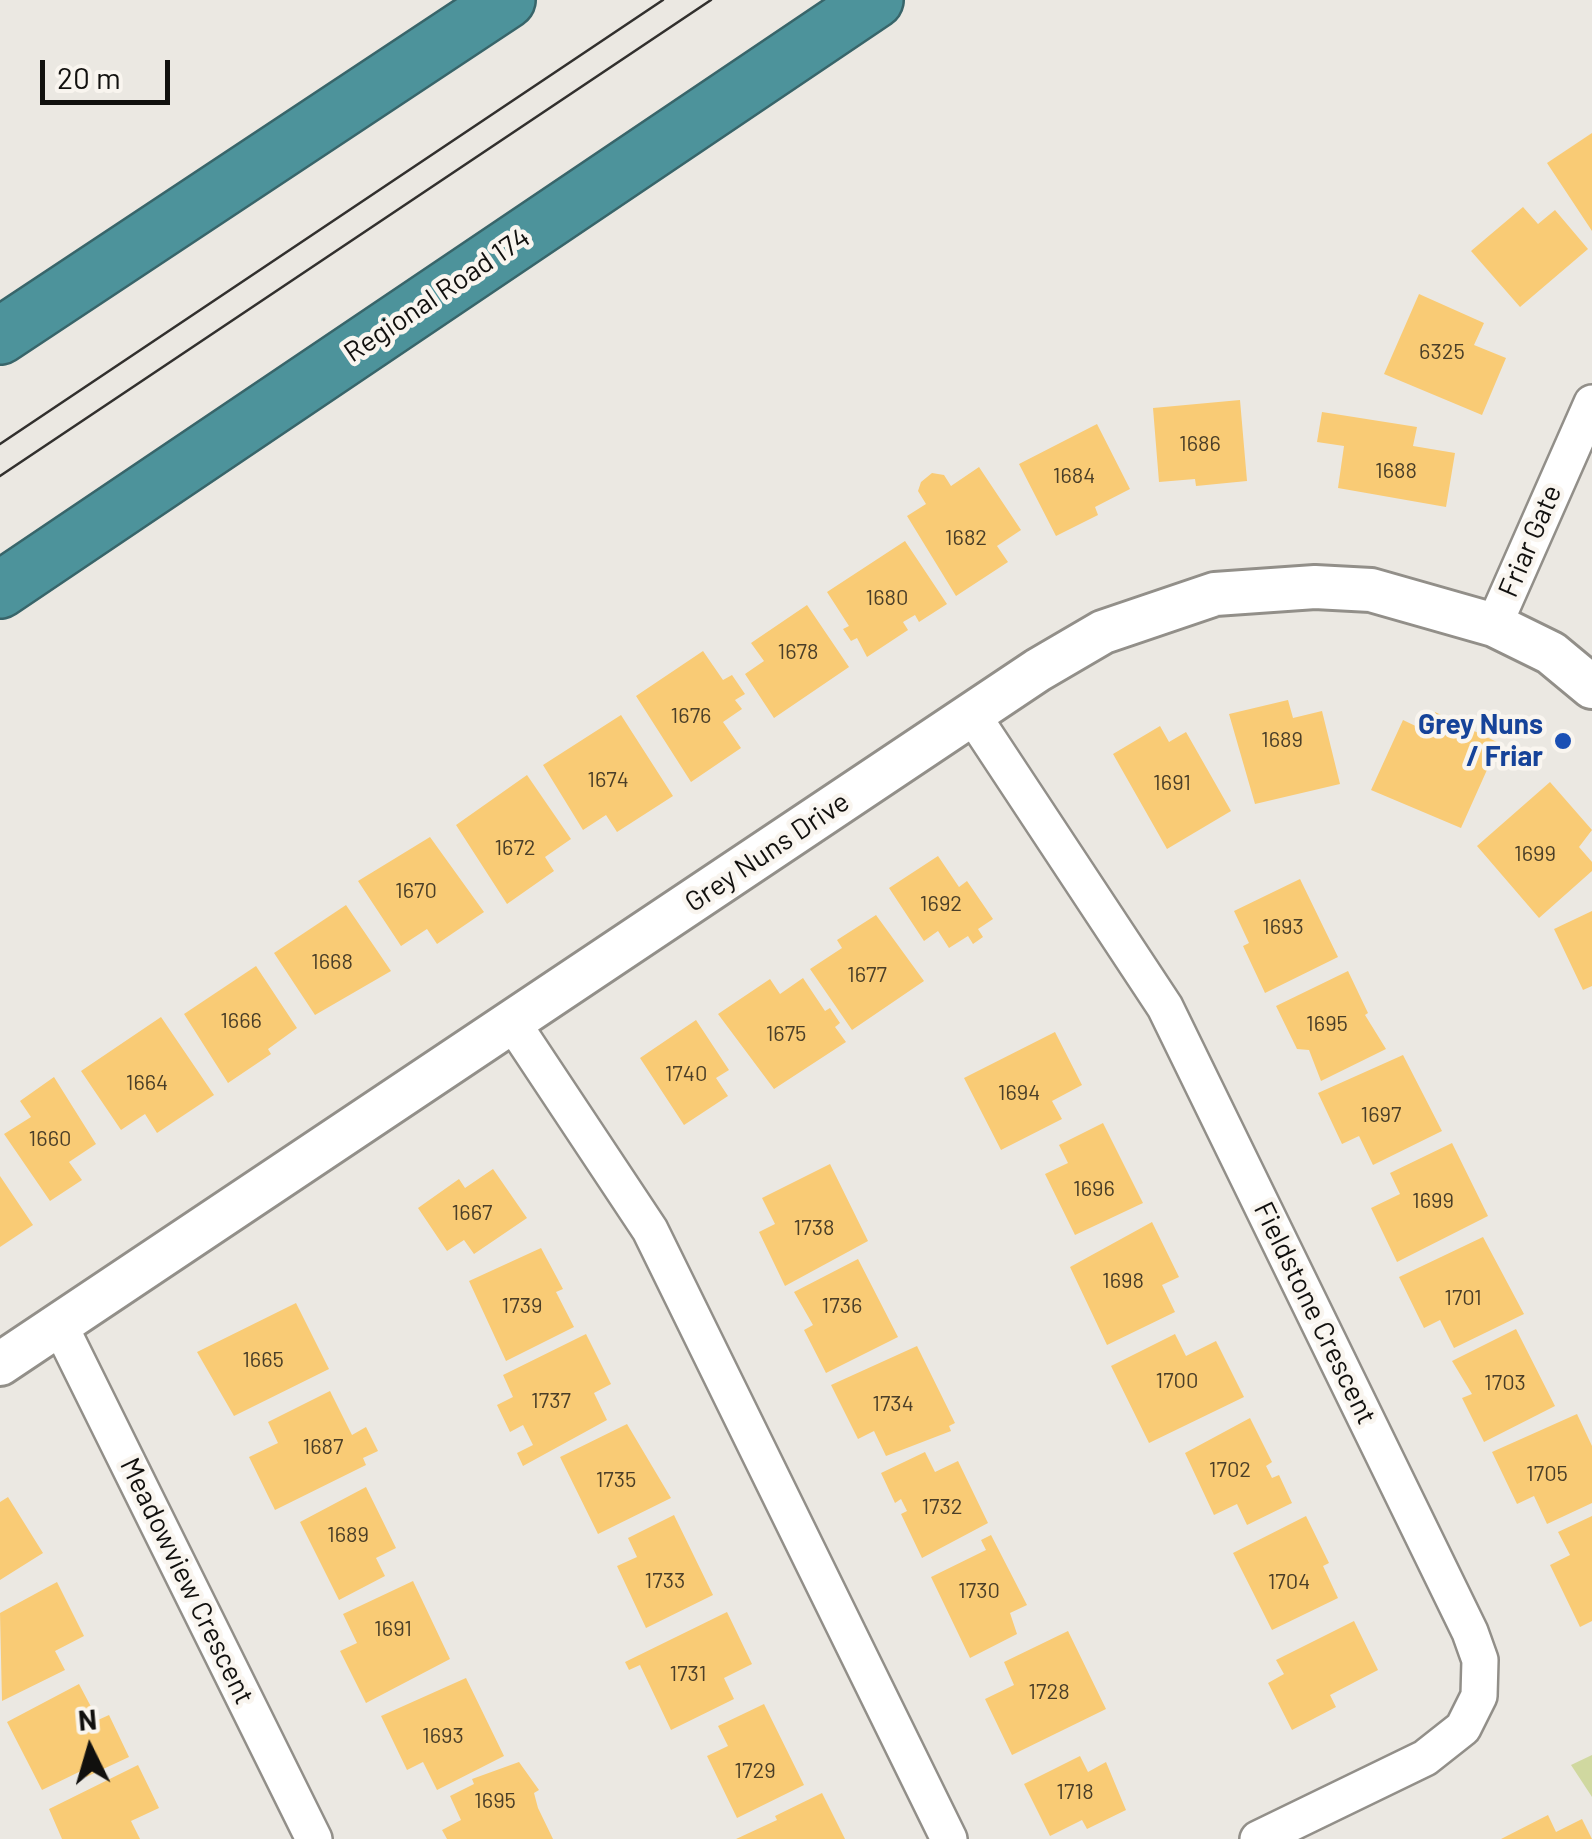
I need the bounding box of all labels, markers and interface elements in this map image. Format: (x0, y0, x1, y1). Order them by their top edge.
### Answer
scale bar (45, 40, 175, 102)
text: 20 m (57, 59, 121, 95)
street label: Regional Road 174 (338, 220, 536, 370)
house number: 6325 (1419, 339, 1465, 365)
house number: 1686 (1179, 431, 1221, 457)
house number: 1688 (1375, 458, 1417, 484)
house number: 1684 (1053, 463, 1095, 489)
street label: Friar Gate (1491, 480, 1569, 602)
house number: 1682 (945, 525, 987, 551)
house number: 1680 (866, 585, 908, 611)
house number: 1678 (778, 639, 818, 665)
house number: 1676 (671, 703, 711, 729)
place label: Grey Nuns / Friar (1418, 708, 1543, 774)
house number: 1689 (1261, 727, 1303, 753)
marker: Grey Nuns / Friar (1552, 730, 1574, 752)
house number: 1674 (587, 767, 629, 793)
house number: 1691 (1153, 770, 1191, 796)
street label: Grey Nuns Drive (679, 785, 855, 919)
house number: 1672 (494, 835, 536, 861)
house number: 1699 (1514, 841, 1556, 867)
house number: 1670 (395, 878, 437, 904)
house number: 1692 (920, 891, 962, 917)
house number: 1693 (1262, 914, 1304, 940)
house number: 1668 (311, 949, 353, 975)
house number: 1677 (847, 962, 887, 988)
house number: 1666 (220, 1008, 262, 1034)
house number: 1695 (1306, 1011, 1348, 1037)
house number: 1675 (766, 1021, 806, 1047)
house number: 1740 (665, 1061, 707, 1087)
house number: 1664 (126, 1070, 168, 1096)
house number: 1694 (998, 1080, 1040, 1106)
house number: 1697 (1361, 1102, 1401, 1128)
house number: 1660 (29, 1126, 71, 1152)
house number: 1696 (1073, 1176, 1115, 1202)
house number: 1699 (1412, 1188, 1454, 1214)
street label: Fieldstone Crescent (1247, 1196, 1383, 1430)
house number: 1667 (452, 1200, 492, 1226)
house number: 1738 (794, 1215, 834, 1241)
house number: 1698 (1102, 1268, 1144, 1294)
house number: 1701 (1444, 1285, 1482, 1311)
house number: 1739 (502, 1293, 542, 1319)
house number: 1736 (822, 1293, 862, 1319)
house number: 1665 (242, 1347, 284, 1373)
house number: 1700 (1156, 1368, 1198, 1394)
house number: 1703 (1484, 1370, 1526, 1396)
house number: 1737 (531, 1388, 571, 1414)
house number: 1734 (872, 1391, 914, 1417)
house number: 1687 (303, 1434, 343, 1460)
street label: Meadowview Crescent (113, 1452, 261, 1710)
house number: 1702 (1209, 1457, 1251, 1483)
house number: 1705 (1526, 1461, 1568, 1487)
house number: 1735 (596, 1467, 636, 1493)
house number: 1732 (921, 1494, 963, 1520)
house number: 1689 (327, 1522, 369, 1548)
house number: 1733 (645, 1568, 685, 1594)
house number: 1704 (1268, 1569, 1310, 1595)
house number: 1730 (958, 1578, 1000, 1604)
house number: 1691 (374, 1616, 412, 1642)
house number: 1731 (670, 1661, 706, 1687)
house number: 1728 (1028, 1679, 1070, 1705)
north arrow (40, 1699, 140, 1799)
text: N (77, 1701, 98, 1737)
house number: 1693 (422, 1723, 464, 1749)
house number: 1729 (734, 1758, 776, 1784)
house number: 1718 (1056, 1779, 1094, 1805)
house number: 1695 (474, 1788, 516, 1814)

